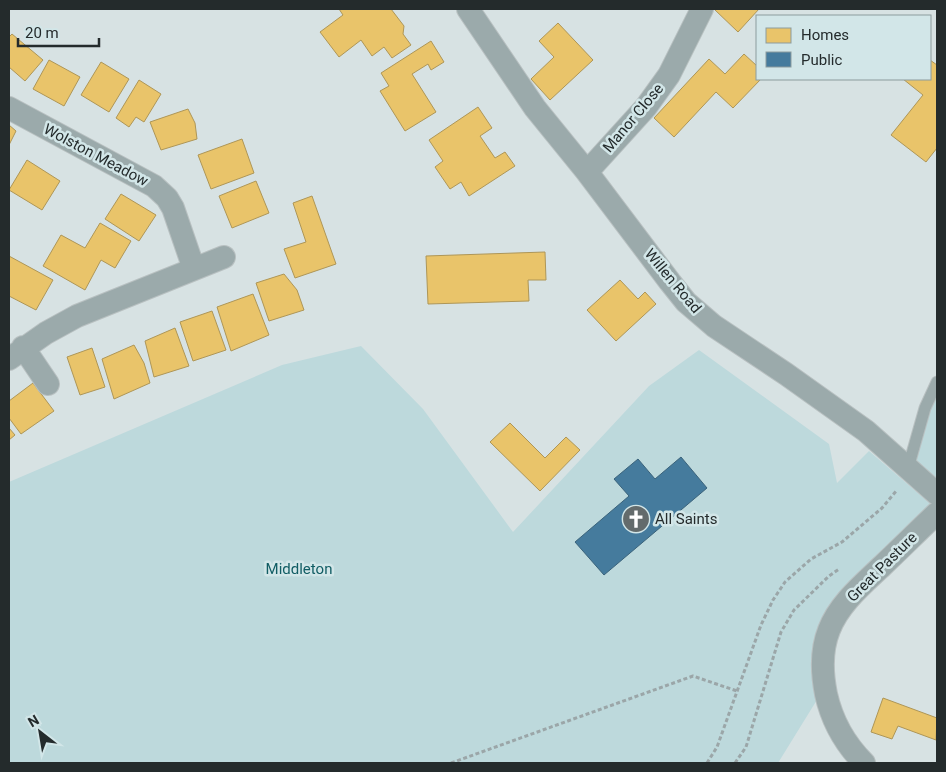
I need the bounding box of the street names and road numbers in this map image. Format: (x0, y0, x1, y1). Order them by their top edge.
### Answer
street label: Manor Close (599, 80, 667, 156)
street label: Wolston Meadow (41, 120, 151, 190)
street label: Willen Road (641, 245, 705, 317)
street label: Great Pasture (843, 528, 921, 606)

